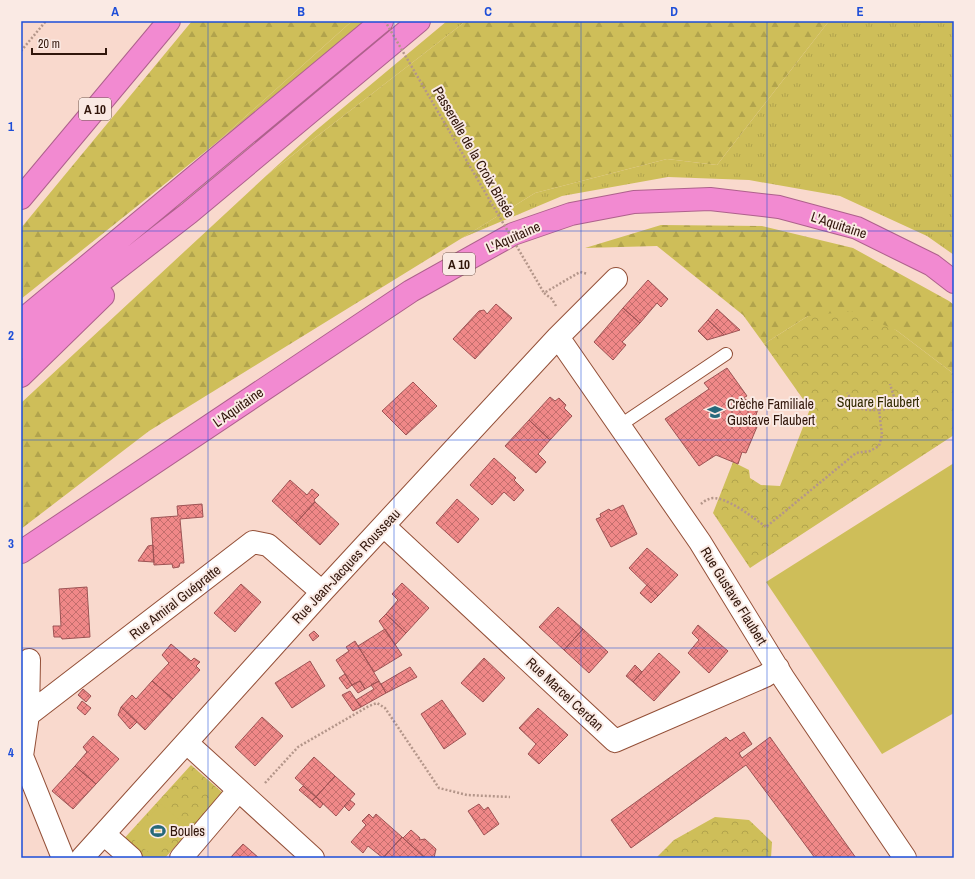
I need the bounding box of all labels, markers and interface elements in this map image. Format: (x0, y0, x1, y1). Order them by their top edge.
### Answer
text: A (111, 3, 119, 20)
text: B (297, 3, 305, 20)
text: C (484, 3, 492, 20)
text: D (670, 3, 678, 20)
text: E (856, 3, 864, 20)
scale bar (32, 30, 106, 56)
text: 20 m (38, 36, 60, 52)
street label: Passerelle de la Croix Brisée (429, 83, 519, 221)
road number: A 10 (79, 98, 111, 120)
text: 1 (8, 118, 14, 135)
street label: L'Aquitaine (809, 208, 869, 242)
street label: L'Aquitaine (483, 217, 543, 257)
road number: A 10 (443, 253, 475, 275)
text: 2 (8, 327, 14, 344)
street label: L'Aquitaine (209, 383, 267, 431)
park label: Square Flaubert (837, 393, 919, 411)
place label: Crèche Familiale Gustave Flaubert (727, 395, 815, 429)
school or university icon: Crèche Familiale Gustave Flaubert (706, 403, 724, 421)
street label: Rue Jean-Jacques Rousseau (288, 505, 404, 627)
text: 3 (8, 535, 14, 552)
street label: Rue Gustave Flaubert (697, 544, 771, 648)
street label: Rue Amiral Guépratte (126, 561, 224, 643)
street label: Rue Marcel Cerdan (522, 653, 608, 735)
text: 4 (8, 744, 14, 761)
sports icon: Boules (149, 822, 167, 840)
place label: Boules (170, 822, 205, 840)

